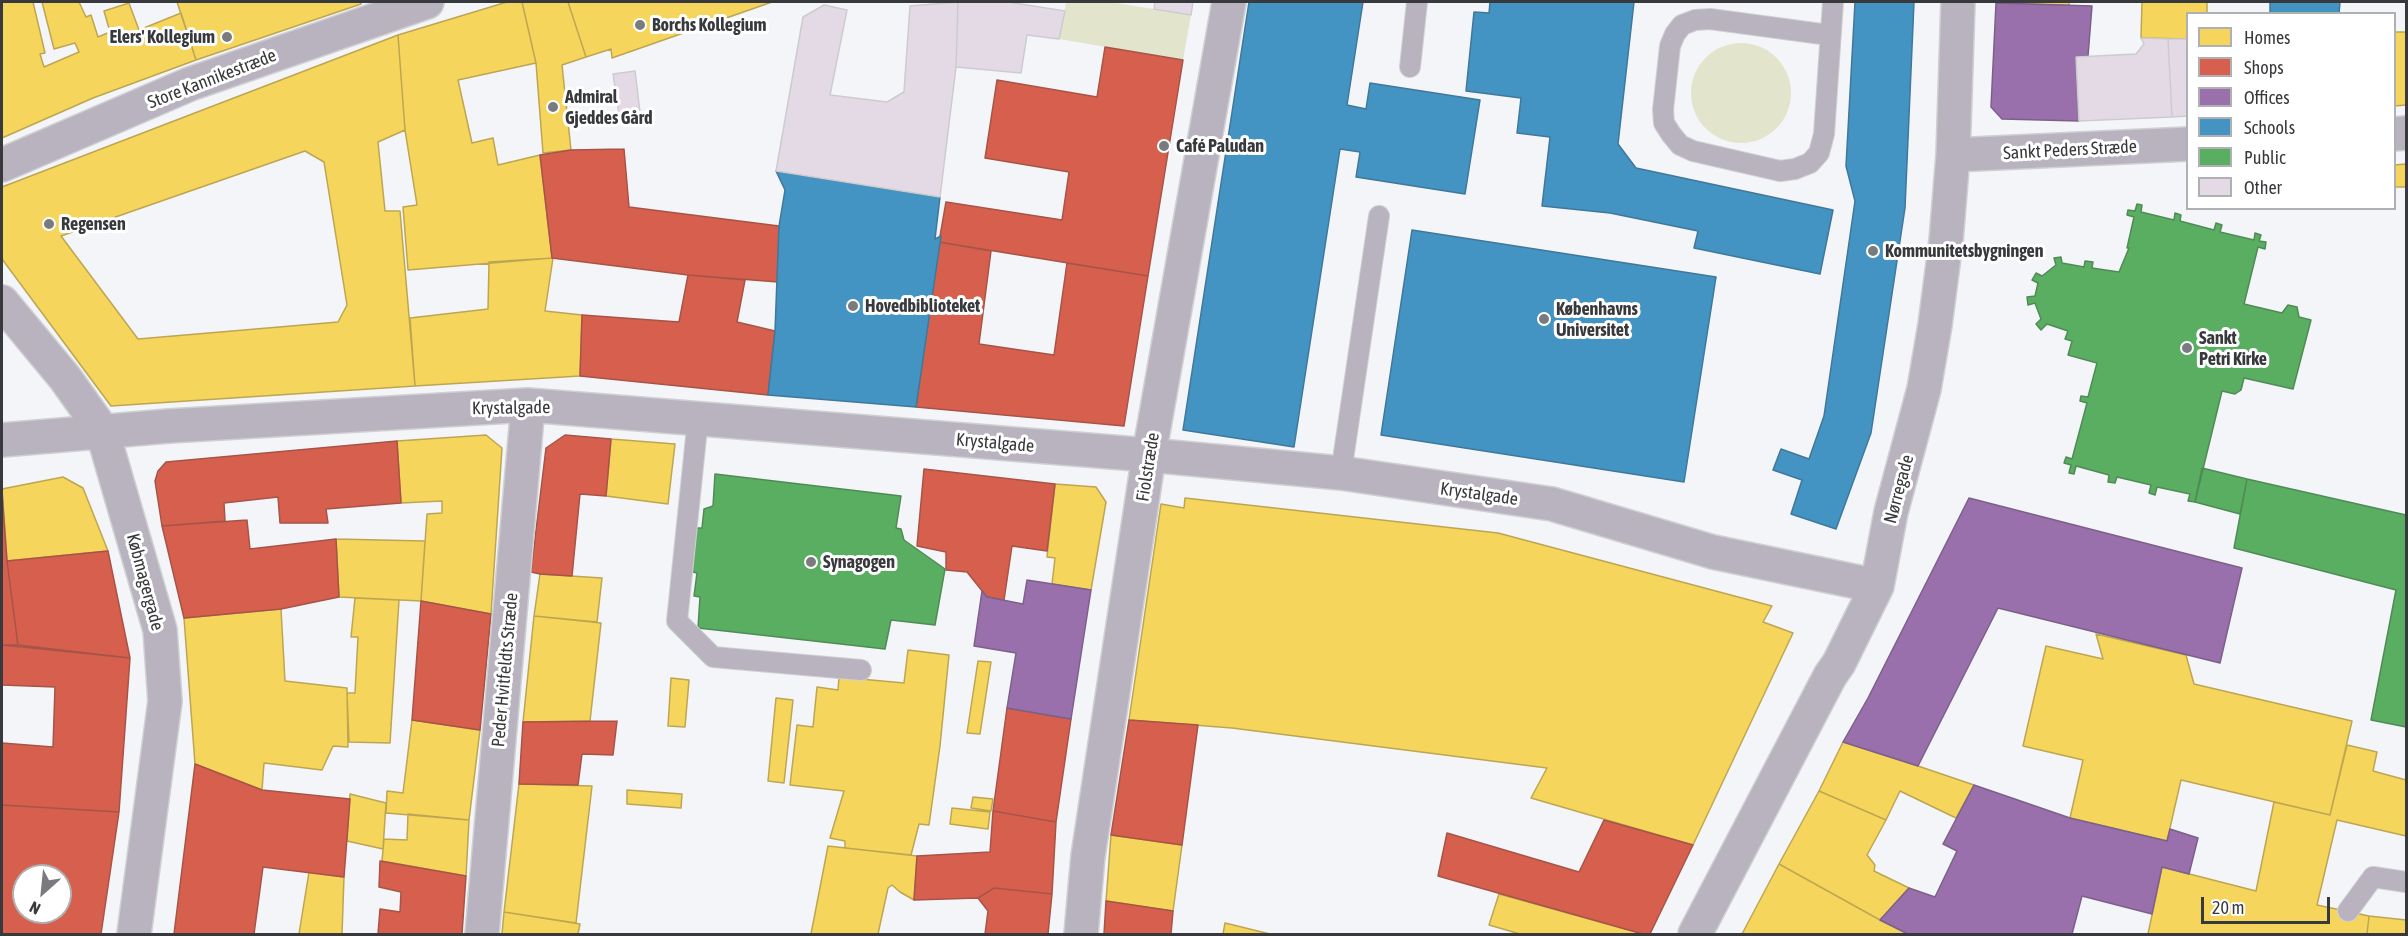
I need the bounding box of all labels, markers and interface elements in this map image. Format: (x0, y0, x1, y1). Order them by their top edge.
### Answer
legend (2186, 12, 2396, 210)
place label: Borchs Kollegium (652, 14, 766, 36)
marker: Borchs Kollegium (633, 18, 647, 32)
place label: Elers' Kollegium (110, 26, 215, 48)
text: Homes (2244, 27, 2290, 48)
marker: Elers' Kollegium (220, 30, 234, 44)
street label: Store Kannikestræde (145, 45, 279, 113)
text: Shops (2244, 57, 2284, 78)
place label: Admiral Gjeddes Gård (565, 86, 653, 128)
text: Offices (2244, 87, 2290, 108)
marker: Admiral Gjeddes Gård (546, 100, 560, 114)
text: Schools (2244, 117, 2295, 138)
place label: Café Paludan (1176, 135, 1264, 157)
street label: Sankt Peders Stræde (2003, 136, 2137, 164)
marker: Café Paludan (1157, 139, 1171, 153)
text: Public (2244, 147, 2286, 168)
text: Other (2244, 177, 2282, 198)
place label: Regensen (61, 213, 126, 235)
marker: Regensen (42, 217, 56, 231)
place label: Kommunitetsbygningen (1885, 240, 2044, 262)
marker: Kommunitetsbygningen (1866, 244, 1880, 258)
place label: Hovedbiblioteket (865, 295, 980, 317)
place label: Københavns Universitet (1556, 298, 1638, 340)
marker: Hovedbiblioteket (846, 299, 860, 313)
marker: Københavns Universitet (1537, 312, 1551, 326)
place label: Sankt Petri Kirke (2199, 327, 2267, 370)
marker: Sankt Petri Kirke (2180, 341, 2194, 355)
street label: Krystalgade (472, 397, 550, 419)
street label: Krystalgade (955, 429, 1035, 457)
street label: Fiolstræde (1132, 431, 1164, 503)
street label: Nørregade (1879, 452, 1919, 526)
street label: Krystalgade (1439, 478, 1519, 510)
street label: Købmagergade (122, 531, 168, 633)
place label: Synagogen (823, 551, 895, 573)
marker: Synagogen (804, 555, 818, 569)
street label: Peder Hvitfeldts Stræde (488, 592, 522, 748)
north arrow (12, 864, 72, 924)
scale bar (2204, 885, 2333, 923)
text: 20 m (2212, 897, 2244, 918)
text: N (26, 898, 43, 918)

